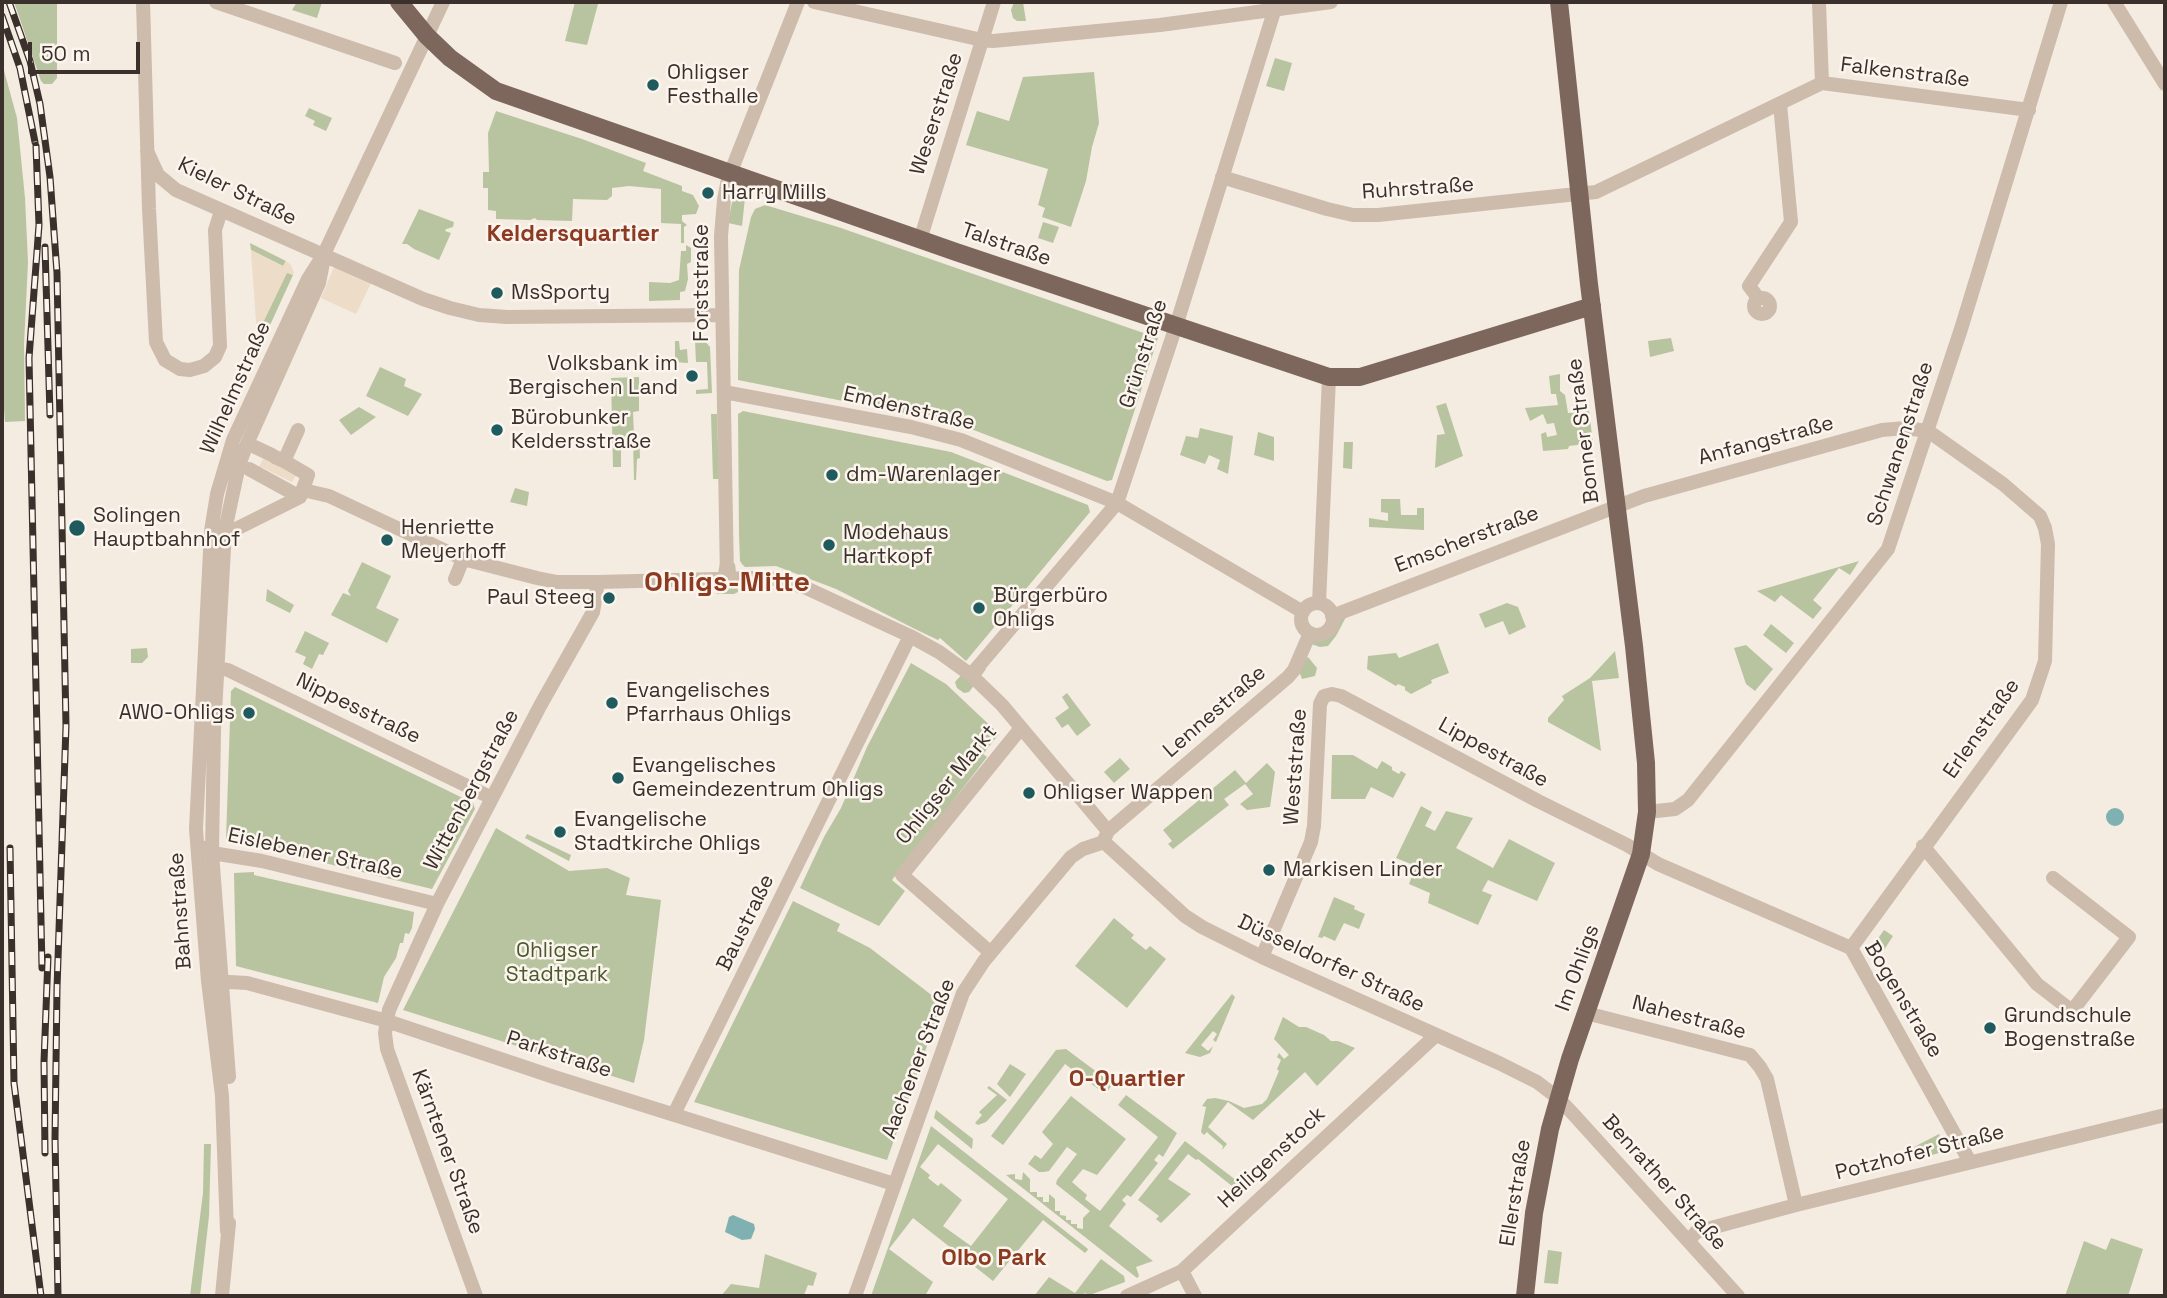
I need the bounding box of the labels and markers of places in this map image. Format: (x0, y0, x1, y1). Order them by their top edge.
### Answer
place label: Ohligser Festhalle (667, 60, 759, 110)
marker: Ohligser Festhalle (645, 77, 661, 93)
place label: Harry Mills (722, 180, 827, 206)
marker: Harry Mills (700, 185, 716, 201)
place label: MsSporty (511, 280, 610, 306)
marker: MsSporty (489, 285, 505, 301)
place label: Volksbank im Bergischen Land (508, 351, 678, 401)
marker: Volksbank im Bergischen Land (684, 368, 700, 384)
place label: Bürobunker Keldersstraße (511, 405, 651, 455)
marker: Bürobunker Keldersstraße (489, 422, 505, 438)
place label: dm-Warenlager (846, 462, 1001, 488)
marker: dm-Warenlager (824, 467, 840, 483)
place label: Solingen Hauptbahnhof (93, 503, 240, 553)
place label: Henriette Meyerhoff (401, 515, 506, 565)
marker: Solingen Hauptbahnhof (67, 518, 87, 538)
place label: Modehaus Hartkopf (843, 520, 949, 570)
marker: Henriette Meyerhoff (379, 532, 395, 548)
marker: Modehaus Hartkopf (821, 537, 837, 553)
place label: Bürgerbüro Ohligs (993, 583, 1108, 633)
place label: Paul Steeg (487, 585, 595, 611)
marker: Paul Steeg (601, 590, 617, 606)
marker: Bürgerbüro Ohligs (971, 600, 987, 616)
place label: Evangelisches Pfarrhaus Ohligs (626, 678, 791, 728)
marker: Evangelisches Pfarrhaus Ohligs (604, 695, 620, 711)
place label: AWO-Ohligs (119, 700, 235, 726)
marker: AWO-Ohligs (241, 705, 257, 721)
place label: Evangelisches Gemeindezentrum Ohligs (632, 753, 884, 803)
marker: Evangelisches Gemeindezentrum Ohligs (610, 770, 626, 786)
place label: Ohligser Wappen (1043, 780, 1213, 806)
marker: Ohligser Wappen (1021, 785, 1037, 801)
place label: Evangelische Stadtkirche Ohligs (574, 807, 760, 857)
marker: Evangelische Stadtkirche Ohligs (552, 824, 568, 840)
place label: Markisen Linder (1283, 857, 1443, 883)
marker: Markisen Linder (1261, 862, 1277, 878)
place label: Grundschule Bogenstraße (2004, 1003, 2135, 1053)
marker: Grundschule Bogenstraße (1982, 1020, 1998, 1036)

